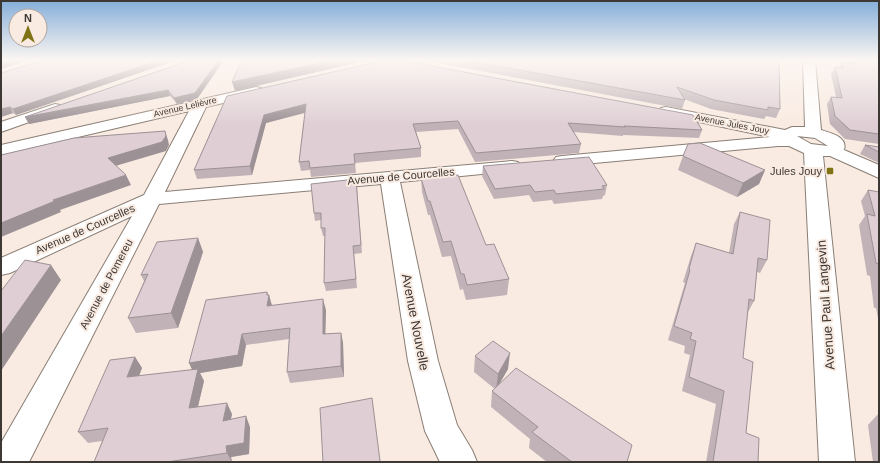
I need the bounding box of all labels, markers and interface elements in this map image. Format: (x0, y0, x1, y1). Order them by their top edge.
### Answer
north arrow (8, 8, 48, 48)
text: N (24, 12, 32, 24)
street label: Avenue Lelièvre (153, 95, 217, 119)
street label: Avenue Jules Jouy (694, 112, 770, 136)
street label: Avenue de Courcelles (347, 165, 456, 187)
place label: Jules Jouy (770, 165, 822, 177)
marker: Jules Jouy (825, 166, 835, 176)
street label: Avenue de Courcelles (33, 201, 137, 256)
street label: Avenue de Pomereu (77, 237, 135, 331)
street label: Avenue Paul Langevin (813, 240, 838, 370)
street label: Avenue Nouvelle (399, 273, 432, 372)

